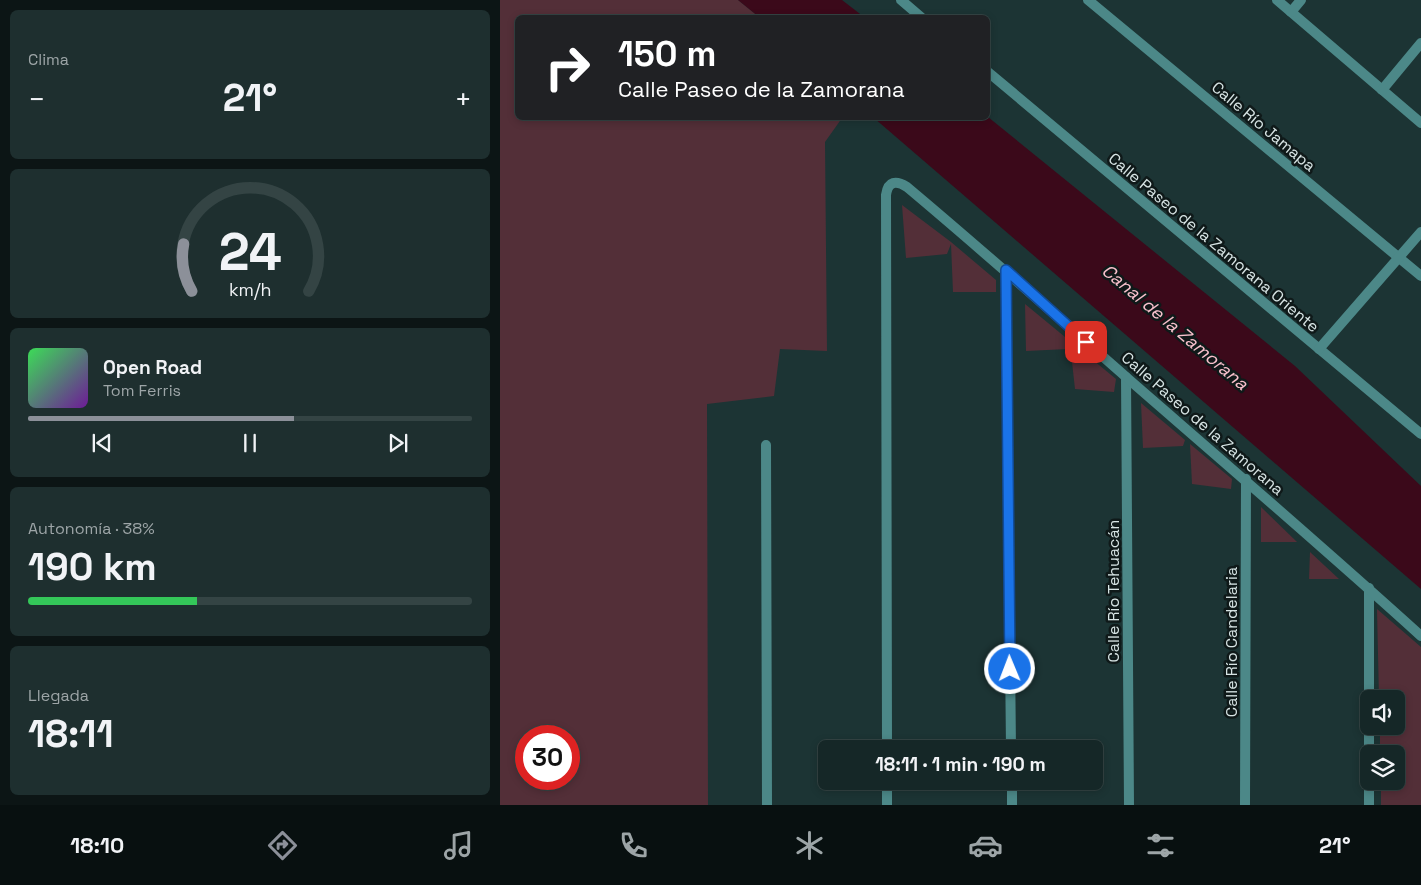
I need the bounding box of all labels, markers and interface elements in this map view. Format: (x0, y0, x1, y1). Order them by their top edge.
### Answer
text: 150 m (618, 32, 716, 76)
icon: right (535, 35, 600, 100)
text: Clima (28, 49, 69, 70)
text: 21° (223, 74, 277, 122)
text: Calle Paseo de la Zamorana (618, 75, 905, 103)
street label: Calle Río Jamapa (1207, 77, 1320, 176)
text: − (28, 81, 45, 117)
text: + (455, 81, 472, 117)
street label: Calle Paseo de la Zamorana Oriente (1104, 148, 1323, 337)
text: 24 (218, 219, 282, 285)
water label: Canal de la Zamorana (1097, 259, 1254, 395)
text: km/h (229, 278, 271, 301)
pin (1065, 321, 1107, 363)
icon: arrive (1072, 328, 1100, 356)
street label: Calle Paseo de la Zamorana (1117, 347, 1288, 500)
text: Open Road (103, 355, 202, 380)
text: Tom Ferris (103, 380, 181, 401)
icon: previous (88, 429, 116, 457)
icon: pause (236, 429, 264, 457)
icon: next (384, 429, 412, 457)
text: Autonomía · 38% (28, 518, 155, 539)
street label: Calle Río Tehuacán (1103, 520, 1124, 662)
text: 190 km (28, 543, 157, 591)
street label: Calle Río Candelaria (1221, 567, 1242, 717)
position arrow (983, 642, 1035, 694)
text: Llegada (28, 685, 89, 706)
map controls (1360, 690, 1405, 790)
button: sound (1360, 690, 1405, 735)
text: 18:11 (28, 710, 114, 758)
speed limit sign: 30 (515, 725, 580, 790)
button: layers (1360, 745, 1405, 790)
text: 18:11 · 1 min · 190 m (875, 752, 1046, 777)
icon: directions (265, 828, 300, 863)
icon: music (441, 828, 476, 863)
icon: phone (616, 828, 651, 863)
icon: climate (792, 828, 827, 863)
icon: car (968, 828, 1003, 863)
icon: filters (1143, 828, 1178, 863)
text: 18:10 (70, 831, 124, 859)
text: 21° (1319, 831, 1351, 859)

